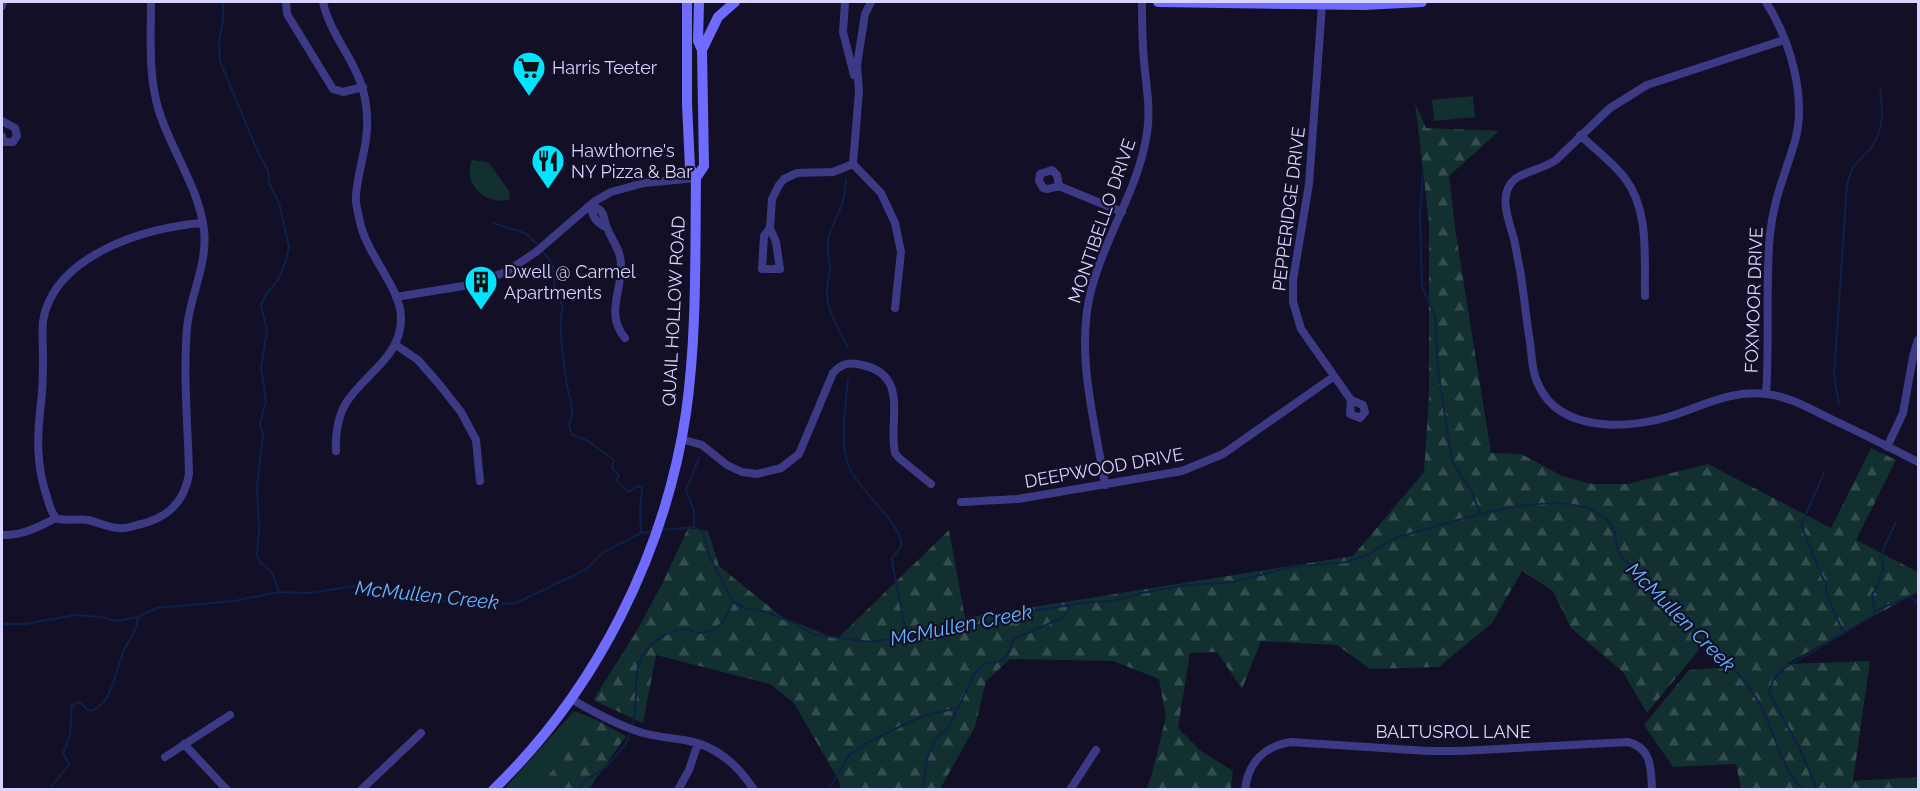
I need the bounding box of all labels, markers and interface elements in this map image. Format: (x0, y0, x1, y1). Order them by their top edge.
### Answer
supermarket icon: Harris Teeter (511, 50, 547, 97)
place label: Harris Teeter (552, 57, 658, 78)
street label: PEPPERIDGE DRIVE (1268, 126, 1309, 292)
street label: MONTIBELLO DRIVE (1064, 136, 1140, 306)
place label: Hawthorne's NY Pizza & Bar (571, 140, 693, 182)
restaurant icon: Hawthorne's NY Pizza & Bar (530, 143, 566, 190)
street label: QUAIL HOLLOW ROAD (658, 215, 689, 407)
street label: FOXMOOR DRIVE (1740, 227, 1767, 373)
place label: Dwell @ Carmel Apartments (504, 261, 636, 303)
building icon: Dwell @ Carmel Apartments (463, 264, 499, 311)
street label: DEEPWOOD DRIVE (1023, 443, 1185, 492)
water label: McMullen Creek (1621, 557, 1741, 677)
water label: McMullen Creek (354, 576, 500, 615)
water label: McMullen Creek (888, 599, 1034, 651)
street label: BALTUSROL LANE (1375, 721, 1531, 742)

